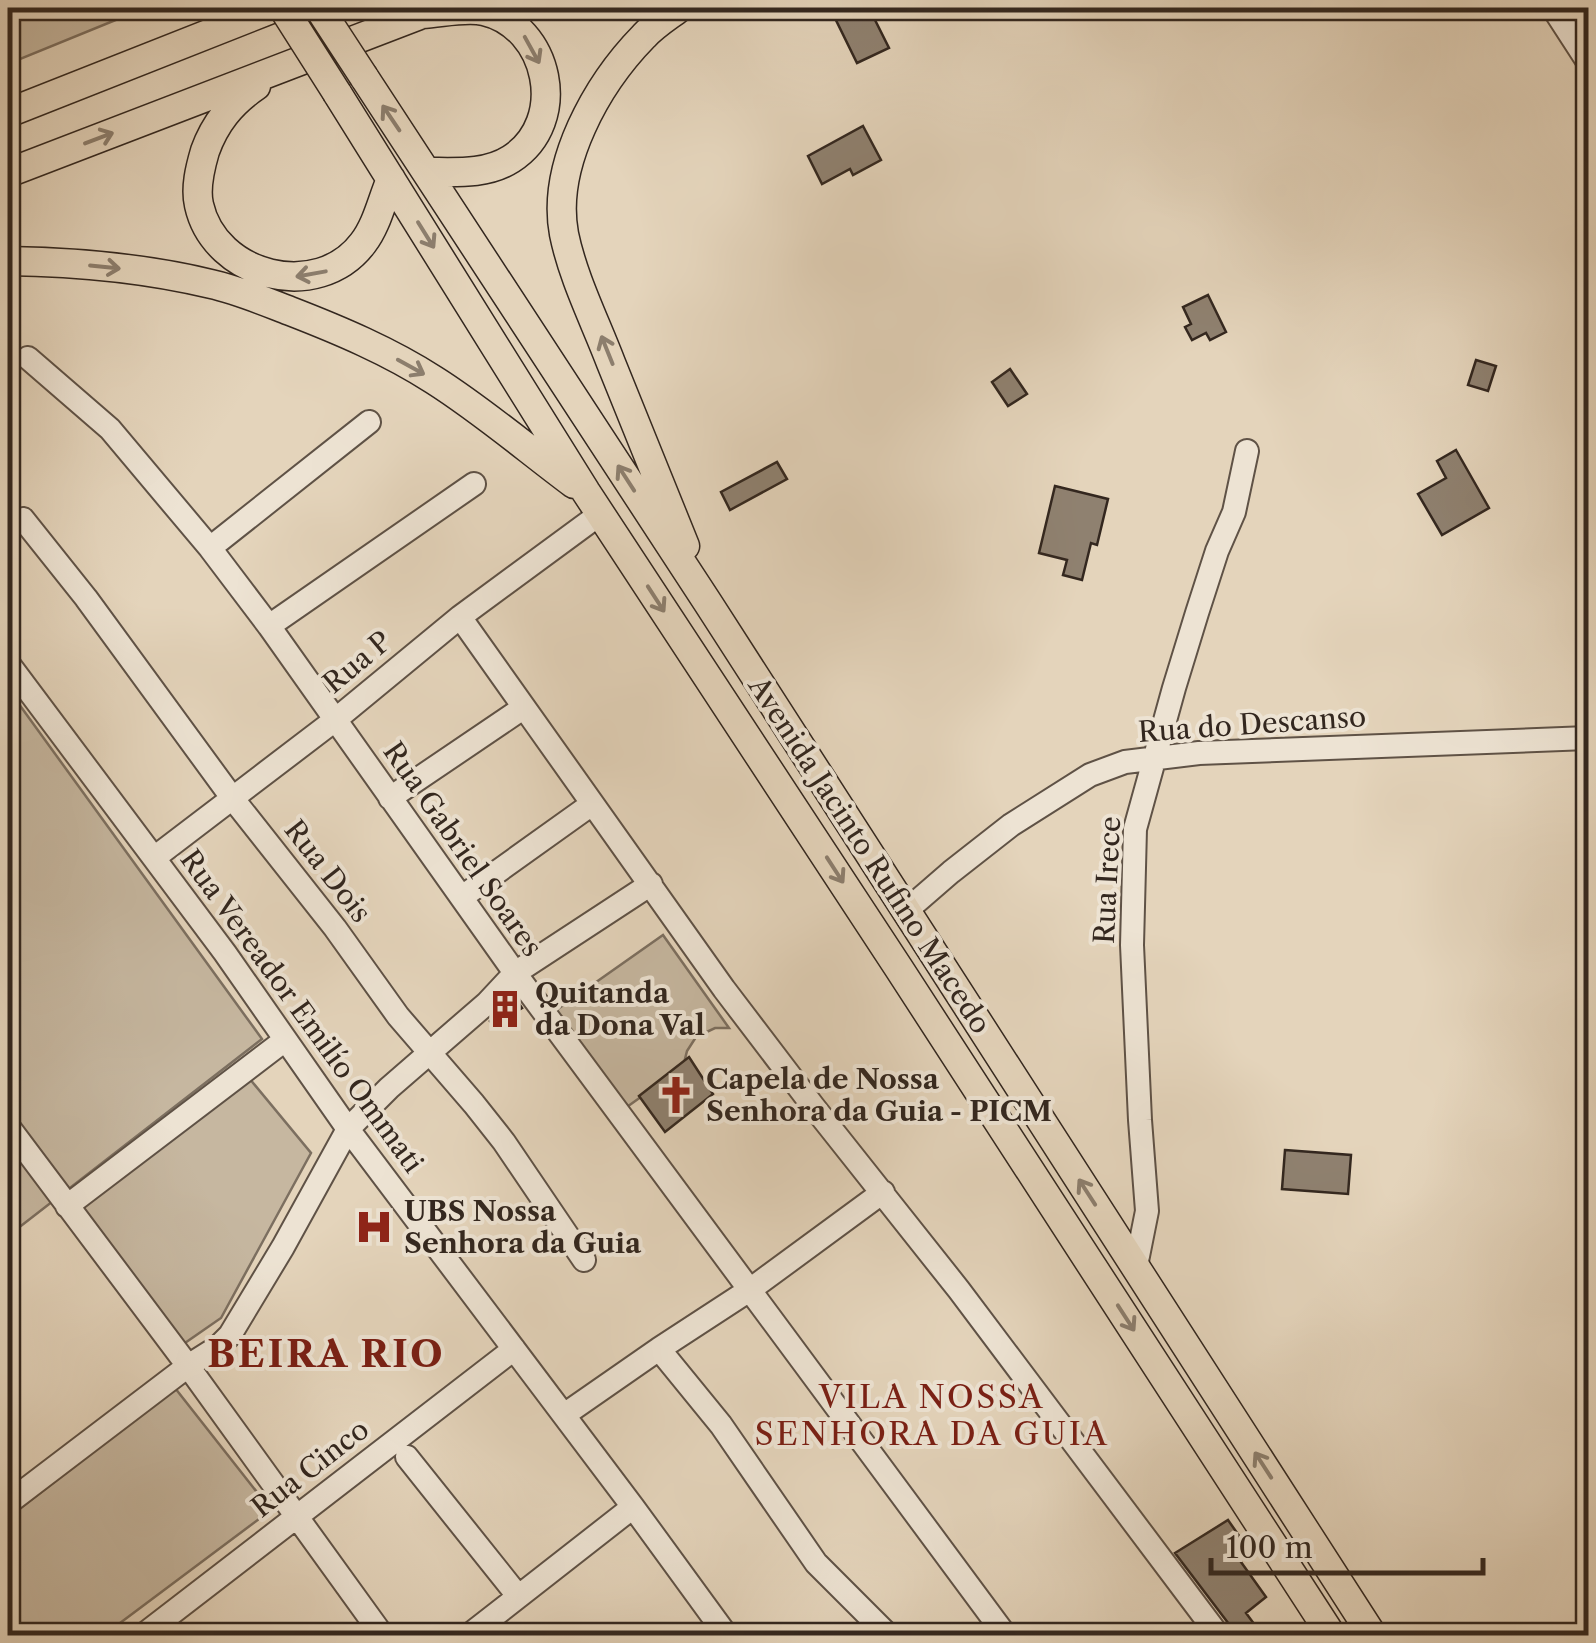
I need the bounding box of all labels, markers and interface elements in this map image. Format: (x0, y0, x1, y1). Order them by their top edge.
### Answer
one-way arrow (522, 35, 542, 65)
one-way arrow (381, 104, 402, 132)
one-way arrow (82, 128, 113, 146)
one-way arrow (416, 221, 436, 249)
one-way arrow (88, 258, 120, 277)
one-way arrow (295, 265, 328, 283)
one-way arrow (596, 336, 614, 366)
one-way arrow (396, 357, 426, 377)
one-way arrow (616, 464, 637, 493)
one-way arrow (645, 584, 666, 612)
street label: Rua P (316, 624, 398, 700)
street label: Avenida Jacinto Rufino Macedo (741, 669, 998, 1040)
street label: Rua do Descanso (1137, 699, 1367, 749)
street label: Rua Gabriel Soares (376, 735, 550, 963)
street label: Rua Dois (278, 813, 378, 929)
street label: Rua Irece (1087, 815, 1127, 945)
street label: Rua Vereador Emilío Ommati (173, 843, 431, 1179)
one-way arrow (824, 855, 845, 884)
place label: Quitanda da Dona Val (535, 976, 705, 1042)
building icon: Quitanda da Dona Val (484, 988, 526, 1030)
place label: Capela de Nossa Senhora da Guia - PICM (706, 1062, 1052, 1128)
church icon: Capela de Nossa Senhora da Guia - PICM (655, 1074, 697, 1116)
one-way arrow (1077, 1178, 1098, 1207)
place label: UBS Nossa Senhora da Guia (404, 1194, 642, 1260)
hospital icon: UBS Nossa Senhora da Guia (353, 1206, 395, 1248)
one-way arrow (1116, 1304, 1137, 1332)
district label: BEIRA RIO (207, 1330, 445, 1377)
district label: VILA NOSSA SENHORA DA GUIA (754, 1377, 1110, 1453)
street label: Rua Cinco (245, 1412, 375, 1524)
one-way arrow (1253, 1451, 1274, 1480)
scale bar (1211, 1513, 1484, 1575)
text: 100 m (1226, 1529, 1313, 1566)

